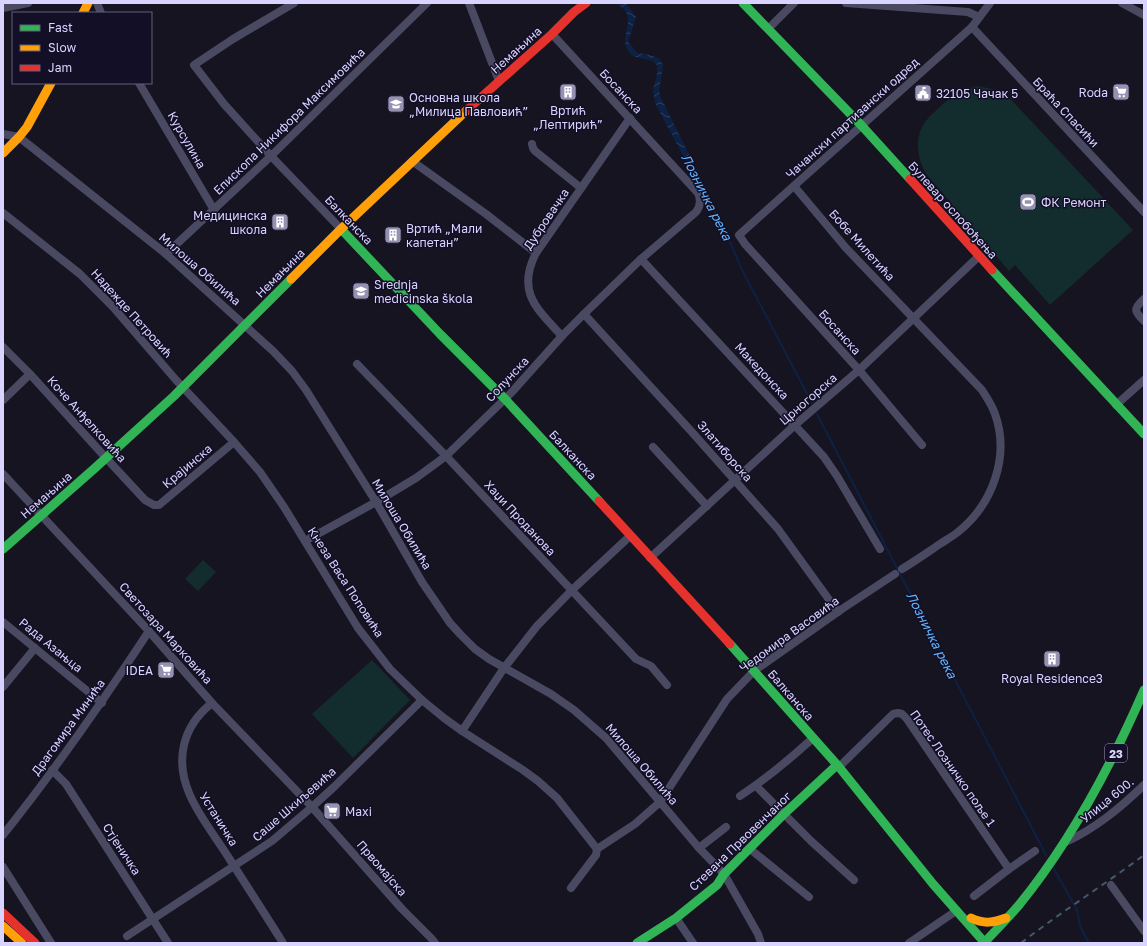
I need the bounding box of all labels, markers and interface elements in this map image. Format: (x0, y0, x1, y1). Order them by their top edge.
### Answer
legend (12, 12, 152, 84)
text: Fast (48, 20, 73, 35)
street label: Немањина (487, 23, 545, 77)
text: Slow (48, 40, 76, 55)
street label: Епископа Никифора Максимовића (210, 44, 368, 198)
street label: Чачански партизански одред (782, 54, 922, 182)
text: Jam (48, 60, 72, 75)
street label: Босанска (596, 65, 646, 117)
street label: Браћа Спасићи (1030, 74, 1102, 150)
building icon: Вртић „Лептирић” (558, 82, 578, 102)
supermarket icon: Roda (1111, 82, 1131, 102)
public building icon: 32105 Чачак 5 (913, 83, 933, 103)
place label: Roda (1079, 85, 1108, 100)
place label: 32105 Чачак 5 (936, 86, 1018, 101)
place label: Основна школа „Милица Павловић” (409, 90, 528, 119)
school or university icon: Основна школа „Милица Павловић” (386, 94, 406, 114)
place label: Вртић „Лептирић” (533, 103, 603, 132)
street label: Курсулина (165, 109, 209, 171)
water label: Лозничка река (678, 151, 736, 244)
street label: Булевар ослобођења (905, 158, 1001, 262)
street label: Дубровачка (520, 185, 572, 253)
street label: Балканска (322, 192, 376, 248)
sports icon: ФК Ремонт (1018, 192, 1038, 212)
place label: ФК Ремонт (1041, 195, 1107, 210)
street label: Бобе Милетића (826, 206, 898, 284)
place label: Медицинска школа (193, 208, 267, 237)
building icon: Медицинска школа (270, 212, 290, 232)
place label: Вртић „Мали капетан” (406, 221, 482, 250)
building icon: Вртић „Мали капетан” (383, 225, 403, 245)
street label: Милоша Обилића (156, 229, 244, 309)
street label: Немањина (252, 245, 308, 301)
street label: Надежде Петровић (88, 265, 176, 361)
place label: Srednja medicinska škola (374, 277, 473, 306)
school or university icon: Srednja medicinska škola (351, 281, 371, 301)
street label: Босанска (816, 306, 864, 358)
street label: Македонска (732, 339, 792, 403)
street label: Солунска (482, 353, 532, 405)
street label: Црногорска (776, 370, 840, 428)
street label: Коче Анђелковића (44, 373, 130, 465)
street label: Златиборска (694, 417, 756, 485)
street label: Балканска (546, 427, 600, 483)
street label: Крајинска (159, 441, 215, 491)
street label: Немањина (17, 469, 75, 521)
street label: Милоша Обилића (369, 476, 435, 572)
street label: Хаџи Проданова (481, 477, 559, 559)
street label: Кнеза Васа Поповића (305, 524, 387, 640)
street label: Светозара Марковића (116, 579, 216, 687)
water label: Лозничка река (903, 589, 961, 682)
street label: Чедомира Васовића (736, 593, 842, 675)
street label: Рада Азањца (16, 615, 86, 675)
building icon: Royal Residence3 (1042, 649, 1062, 669)
supermarket icon: IDEA (156, 660, 176, 680)
place label: IDEA (125, 663, 153, 678)
street label: Балканска (765, 666, 817, 724)
place label: Royal Residence3 (1001, 671, 1103, 686)
street label: Драгомира Минића (28, 676, 108, 778)
street label: Потес Лозничко поље 1 (907, 707, 999, 829)
street label: Милоша Обилића (602, 720, 682, 808)
road number: 23 (1105, 744, 1127, 762)
street label: Саше Шкиљевића (249, 764, 339, 844)
street label: Улица 600. (1077, 774, 1137, 826)
street label: Стевана Првовенчаног (686, 788, 795, 894)
street label: Устаничка (196, 789, 242, 849)
supermarket icon: Maxi (322, 801, 342, 821)
place label: Maxi (345, 804, 372, 819)
street label: Стјеничка (100, 820, 144, 878)
street label: Првомајска (354, 837, 410, 899)

